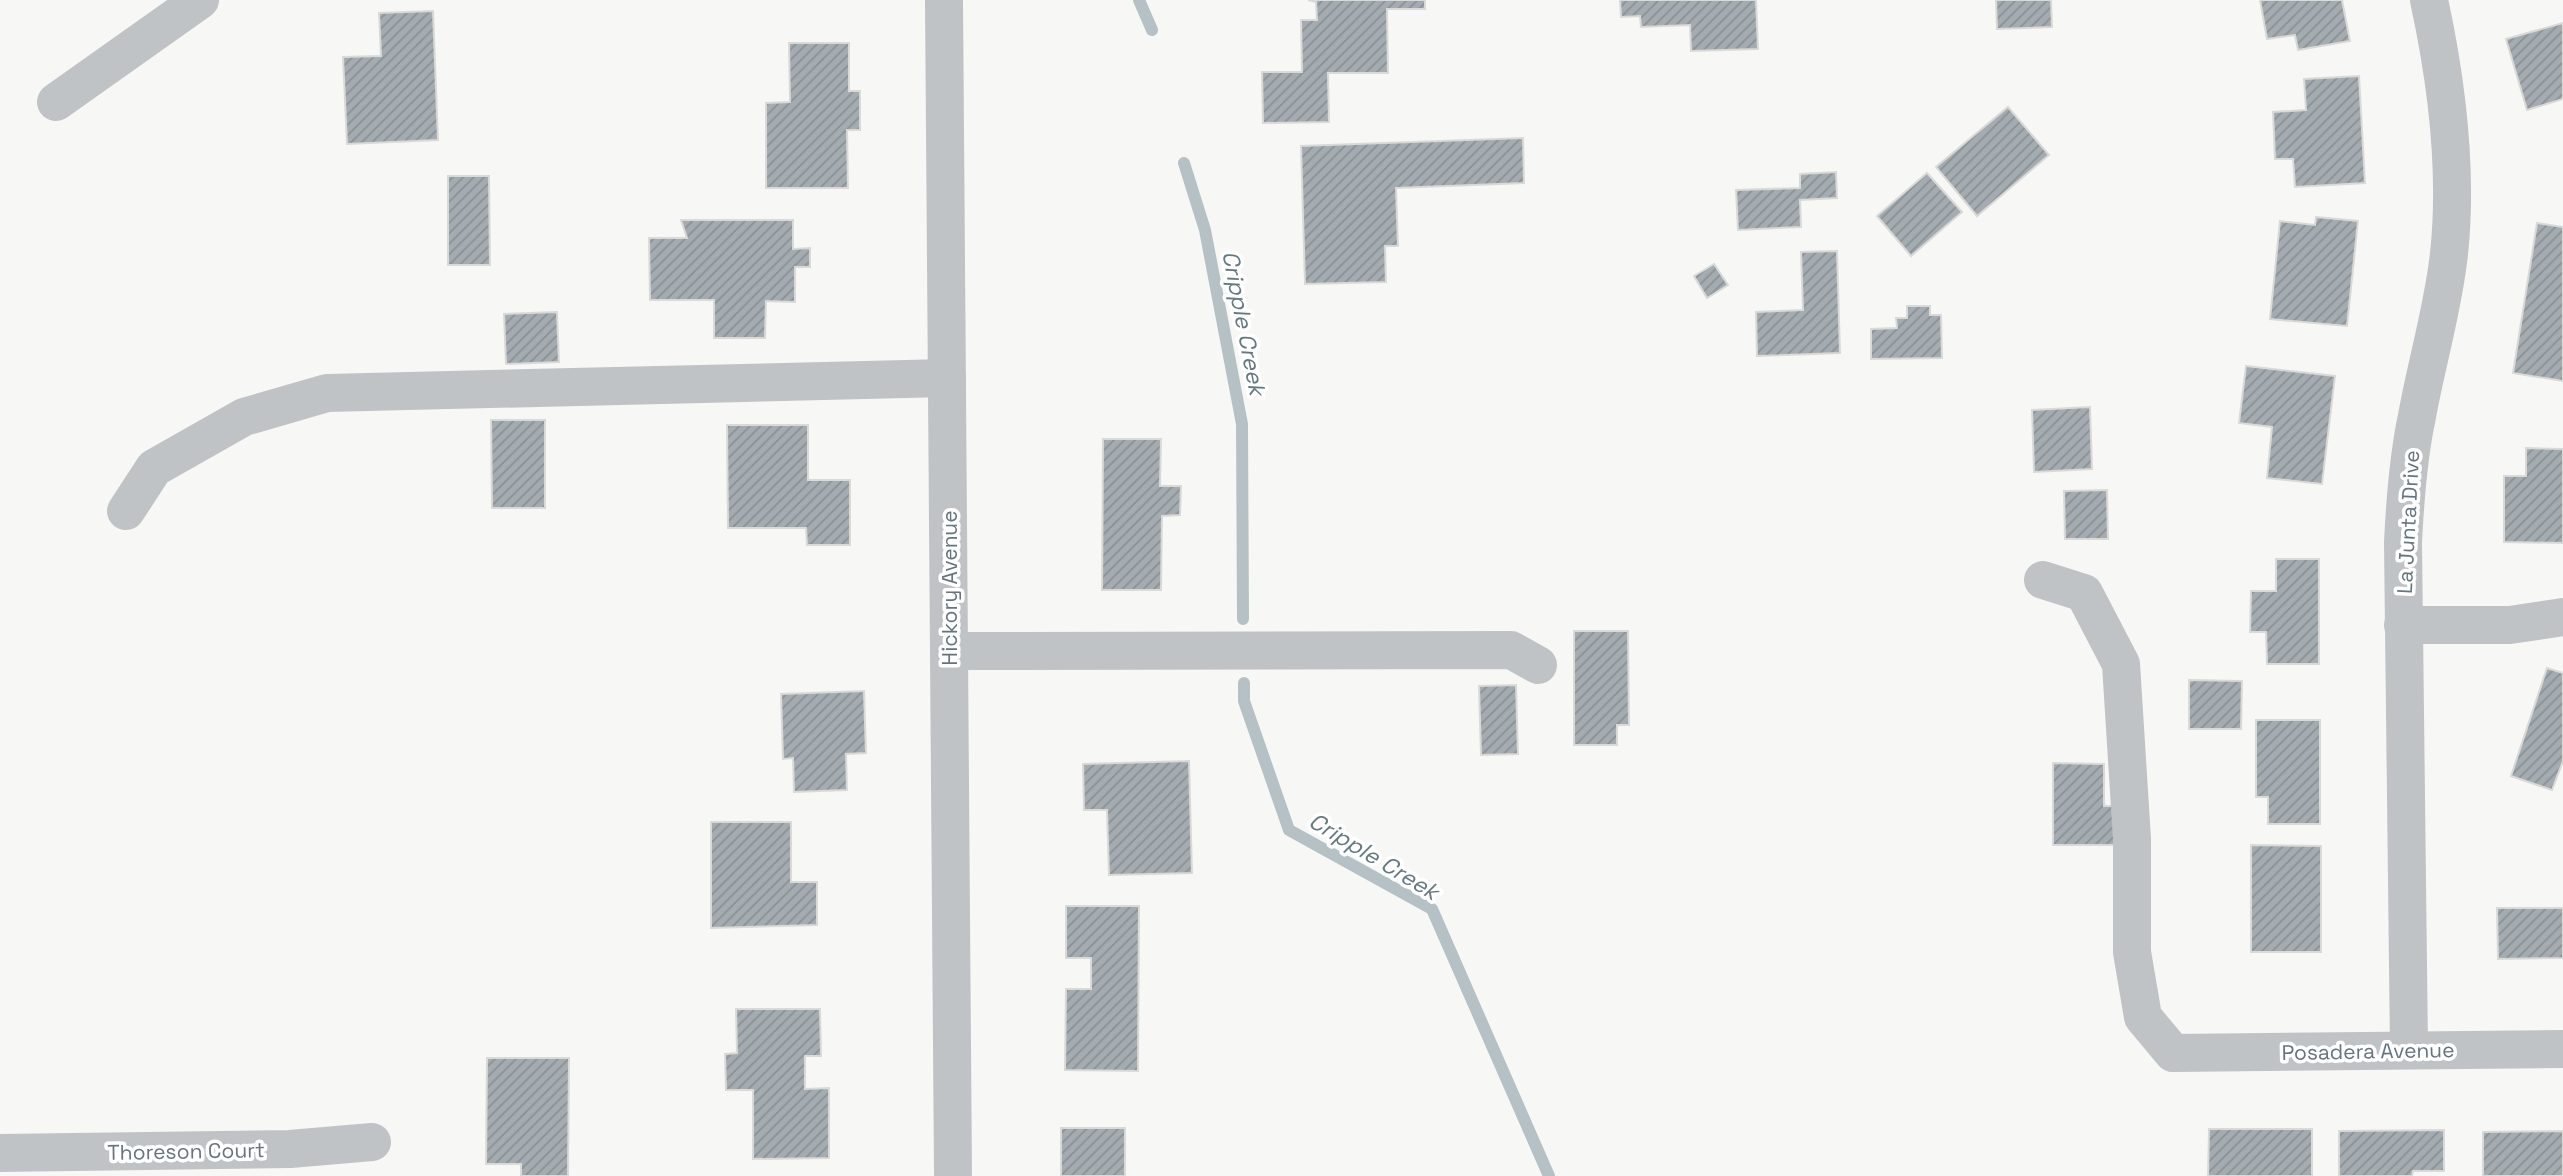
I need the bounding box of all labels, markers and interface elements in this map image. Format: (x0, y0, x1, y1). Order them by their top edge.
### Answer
water label: Cripple Creek (1215, 248, 1273, 400)
street label: La Junta Drive (2391, 450, 2425, 594)
street label: Hickory Avenue (936, 510, 963, 666)
water label: Cripple Creek (1303, 805, 1447, 908)
street label: Posadera Avenue (2281, 1036, 2455, 1066)
street label: Thoreson Court (107, 1136, 265, 1166)

